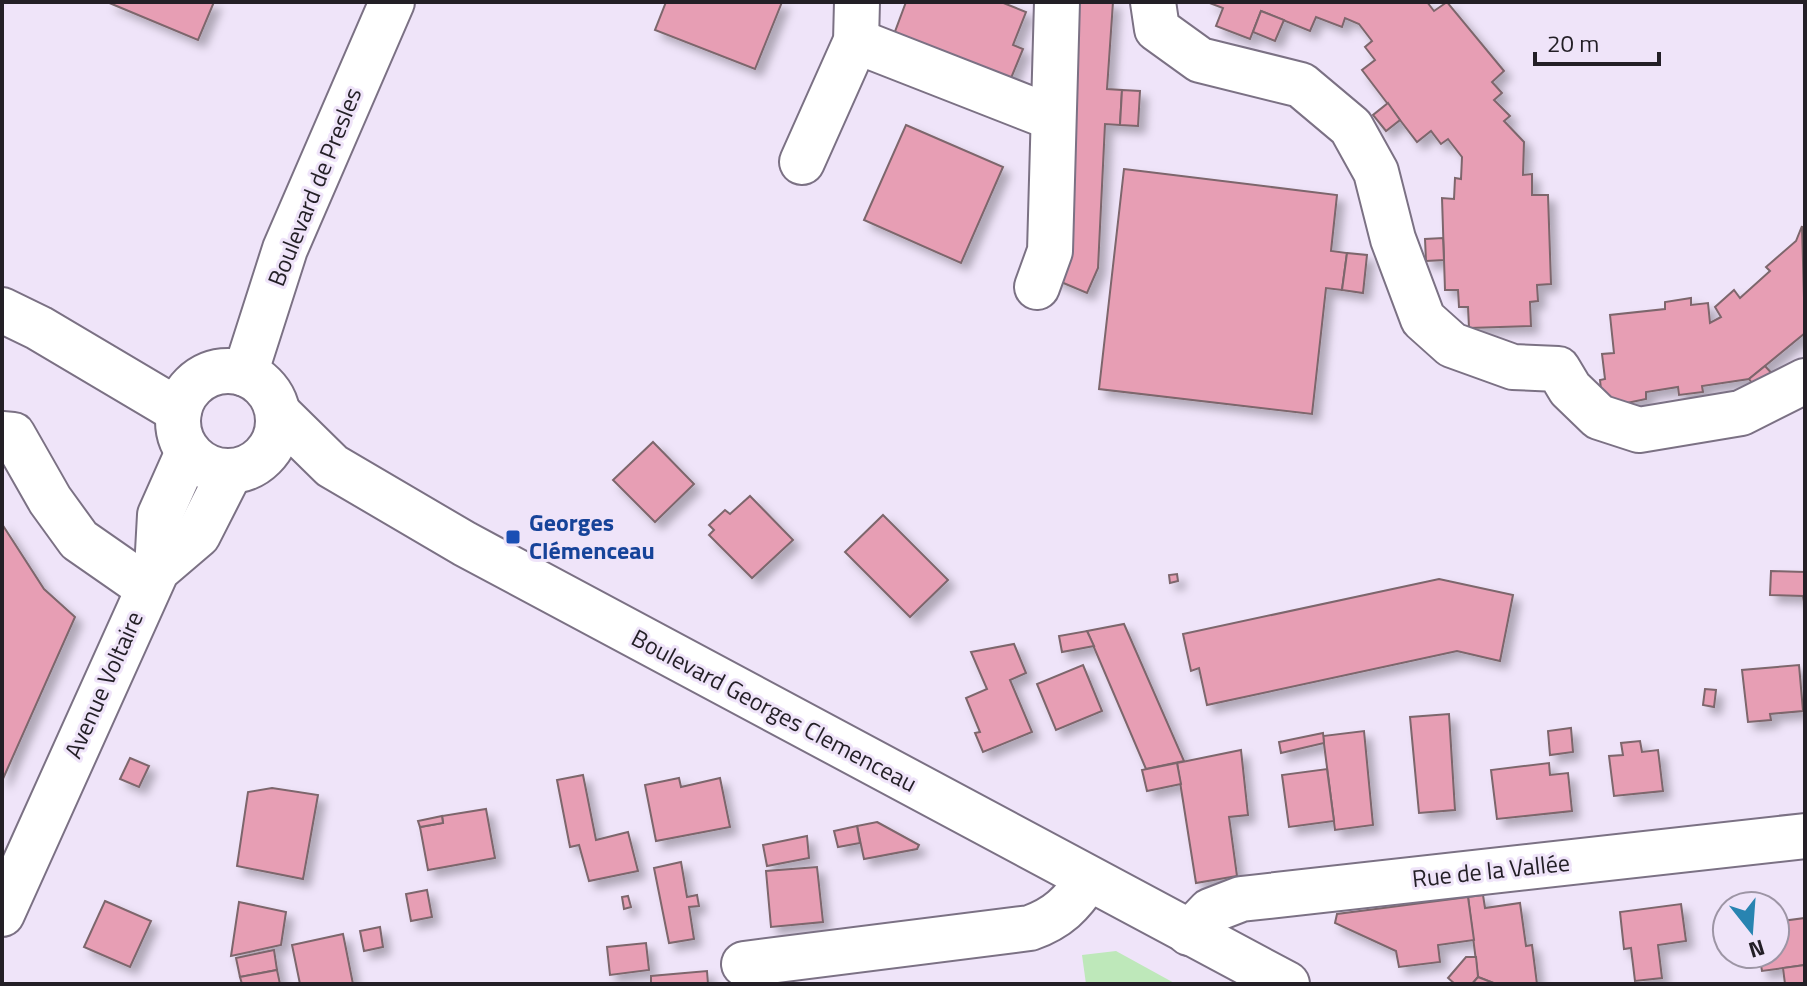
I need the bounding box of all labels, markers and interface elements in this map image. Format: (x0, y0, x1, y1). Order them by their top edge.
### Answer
scale bar (1535, 16, 1659, 66)
text: 20 m (1547, 25, 1599, 61)
street label: Boulevard de Presles (258, 82, 370, 291)
place label: Georges Clémenceau (529, 504, 655, 568)
marker: Georges Clémenceau (504, 528, 522, 546)
street label: Avenue Voltaire (55, 605, 152, 764)
street label: Boulevard Georges Clemenceau (625, 619, 924, 801)
street label: Rue de la Vallée (1410, 844, 1572, 896)
north arrow (1711, 890, 1791, 970)
text: N (1745, 931, 1769, 968)

